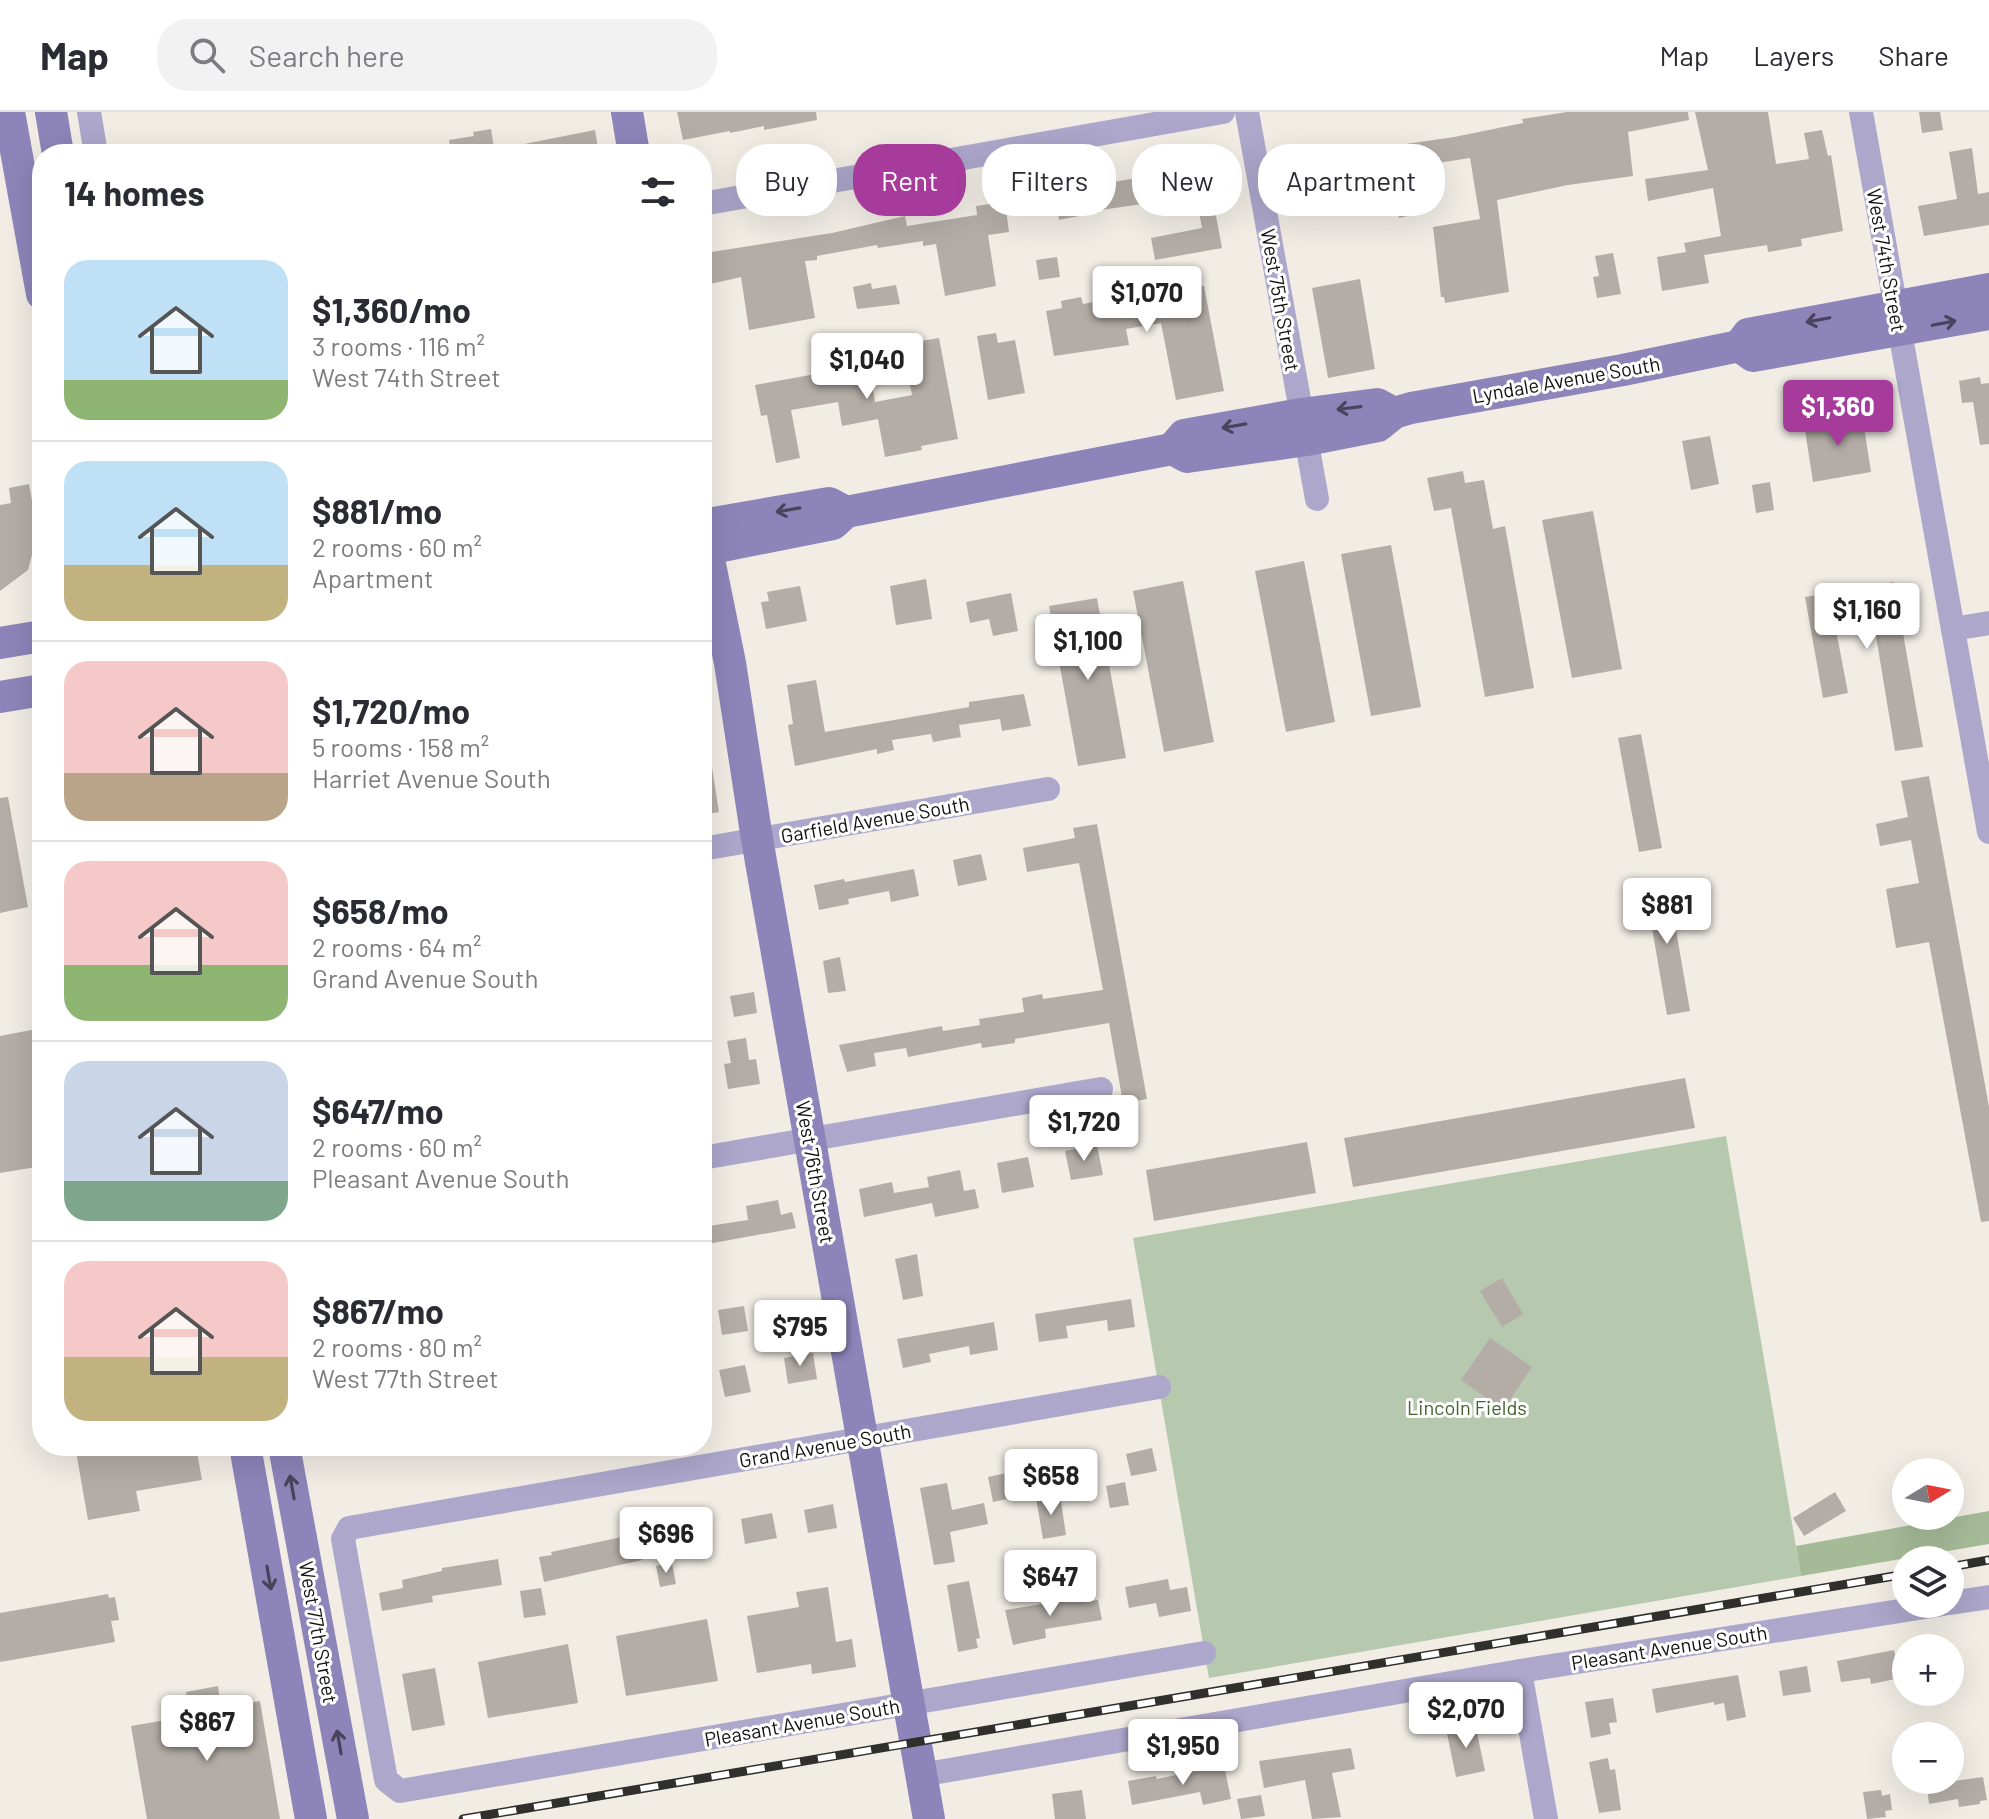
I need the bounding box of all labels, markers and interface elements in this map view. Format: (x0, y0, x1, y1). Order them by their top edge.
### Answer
search box (157, 19, 717, 91)
text: Map (40, 32, 109, 78)
icon: search (185, 33, 229, 77)
text: Search here (249, 37, 405, 73)
text: Map (1659, 38, 1709, 72)
text: Layers (1753, 38, 1834, 72)
text: Share (1878, 38, 1949, 72)
chip: Buy (736, 144, 837, 216)
chip: Rent (853, 144, 966, 216)
chip: Filters (982, 144, 1116, 216)
chip: New (1132, 144, 1242, 216)
chip: Apartment (1258, 144, 1445, 216)
icon: filters (636, 170, 680, 214)
text: 14 homes (64, 172, 205, 213)
street label: West 74th Street (1863, 186, 1911, 334)
street label: West 75th Street (1257, 227, 1305, 373)
pin: $1,070 (1082, 266, 1212, 334)
text: $1,070 (1111, 276, 1183, 307)
text: $1,360/mo (312, 289, 471, 330)
icon: home (128, 292, 224, 388)
one-way arrow (1806, 313, 1831, 328)
one-way arrow (1931, 315, 1956, 330)
text: 3 rooms · 116 m² (312, 330, 485, 361)
pin: $1,040 (802, 333, 932, 401)
text: $1,040 (829, 343, 905, 374)
street label: Lyndale Avenue South (1470, 351, 1662, 407)
text: West 74th Street (312, 361, 501, 392)
pin: $1,360 (1773, 380, 1903, 448)
text: $1,360 (1801, 390, 1875, 421)
one-way arrow (1337, 401, 1362, 416)
one-way arrow (1221, 419, 1247, 434)
text: $881/mo (312, 490, 442, 531)
icon: home (128, 493, 224, 589)
one-way arrow (775, 504, 801, 519)
text: 2 rooms · 60 m² (312, 531, 482, 562)
text: Apartment (312, 562, 433, 593)
pin: $1,160 (1802, 583, 1932, 651)
text: $1,160 (1833, 593, 1901, 624)
pin: $1,100 (1023, 614, 1153, 682)
text: $1,100 (1053, 624, 1123, 655)
text: $1,720/mo (312, 690, 470, 731)
icon: home (128, 693, 224, 789)
text: 5 rooms · 158 m² (312, 731, 489, 762)
text: Harriet Avenue South (312, 762, 551, 793)
street label: Garfield Avenue South (779, 791, 971, 847)
pin: $881 (1620, 878, 1714, 946)
text: $881 (1641, 888, 1693, 919)
text: $658/mo (312, 890, 449, 931)
icon: home (128, 893, 224, 989)
text: 2 rooms · 64 m² (312, 931, 482, 962)
text: Grand Avenue South (312, 962, 538, 993)
text: $647/mo (312, 1090, 444, 1131)
icon: home (128, 1093, 224, 1189)
pin: $1,720 (1019, 1095, 1149, 1163)
street label: West 76th Street (792, 1099, 840, 1245)
text: $1,720 (1047, 1105, 1121, 1136)
text: 2 rooms · 60 m² (312, 1131, 482, 1162)
text: Pleasant Avenue South (312, 1162, 569, 1193)
text: $867/mo (312, 1290, 444, 1331)
icon: home (128, 1293, 224, 1389)
pin: $795 (753, 1300, 847, 1368)
text: $795 (772, 1310, 828, 1341)
text: 2 rooms · 80 m² (312, 1331, 482, 1362)
text: West 77th Street (312, 1362, 499, 1393)
park label: Lincoln Fields (1407, 1395, 1527, 1419)
street label: Grand Avenue South (737, 1418, 913, 1472)
pin: $658 (1004, 1449, 1098, 1517)
north arrow (1892, 1458, 1964, 1530)
map controls (1892, 1458, 1964, 1794)
text: $658 (1023, 1459, 1079, 1490)
one-way arrow (283, 1474, 298, 1500)
pin: $696 (619, 1507, 713, 1575)
text: $696 (638, 1517, 694, 1548)
button: layers (1892, 1546, 1964, 1618)
pin: $647 (1003, 1550, 1097, 1618)
street label: West 77th Street (295, 1559, 343, 1705)
text: $647 (1022, 1560, 1078, 1591)
one-way arrow (262, 1565, 277, 1590)
street label: Pleasant Avenue South (1569, 1620, 1769, 1674)
button: + (1892, 1634, 1964, 1706)
pin: $2,070 (1401, 1682, 1531, 1750)
text: $2,070 (1427, 1692, 1505, 1723)
street label: Pleasant Avenue South (702, 1693, 902, 1751)
pin: $867 (160, 1695, 254, 1763)
text: $867 (179, 1705, 235, 1736)
pin: $1,950 (1118, 1719, 1248, 1787)
button: − (1892, 1722, 1964, 1794)
text: $1,950 (1146, 1729, 1220, 1760)
one-way arrow (330, 1730, 345, 1755)

